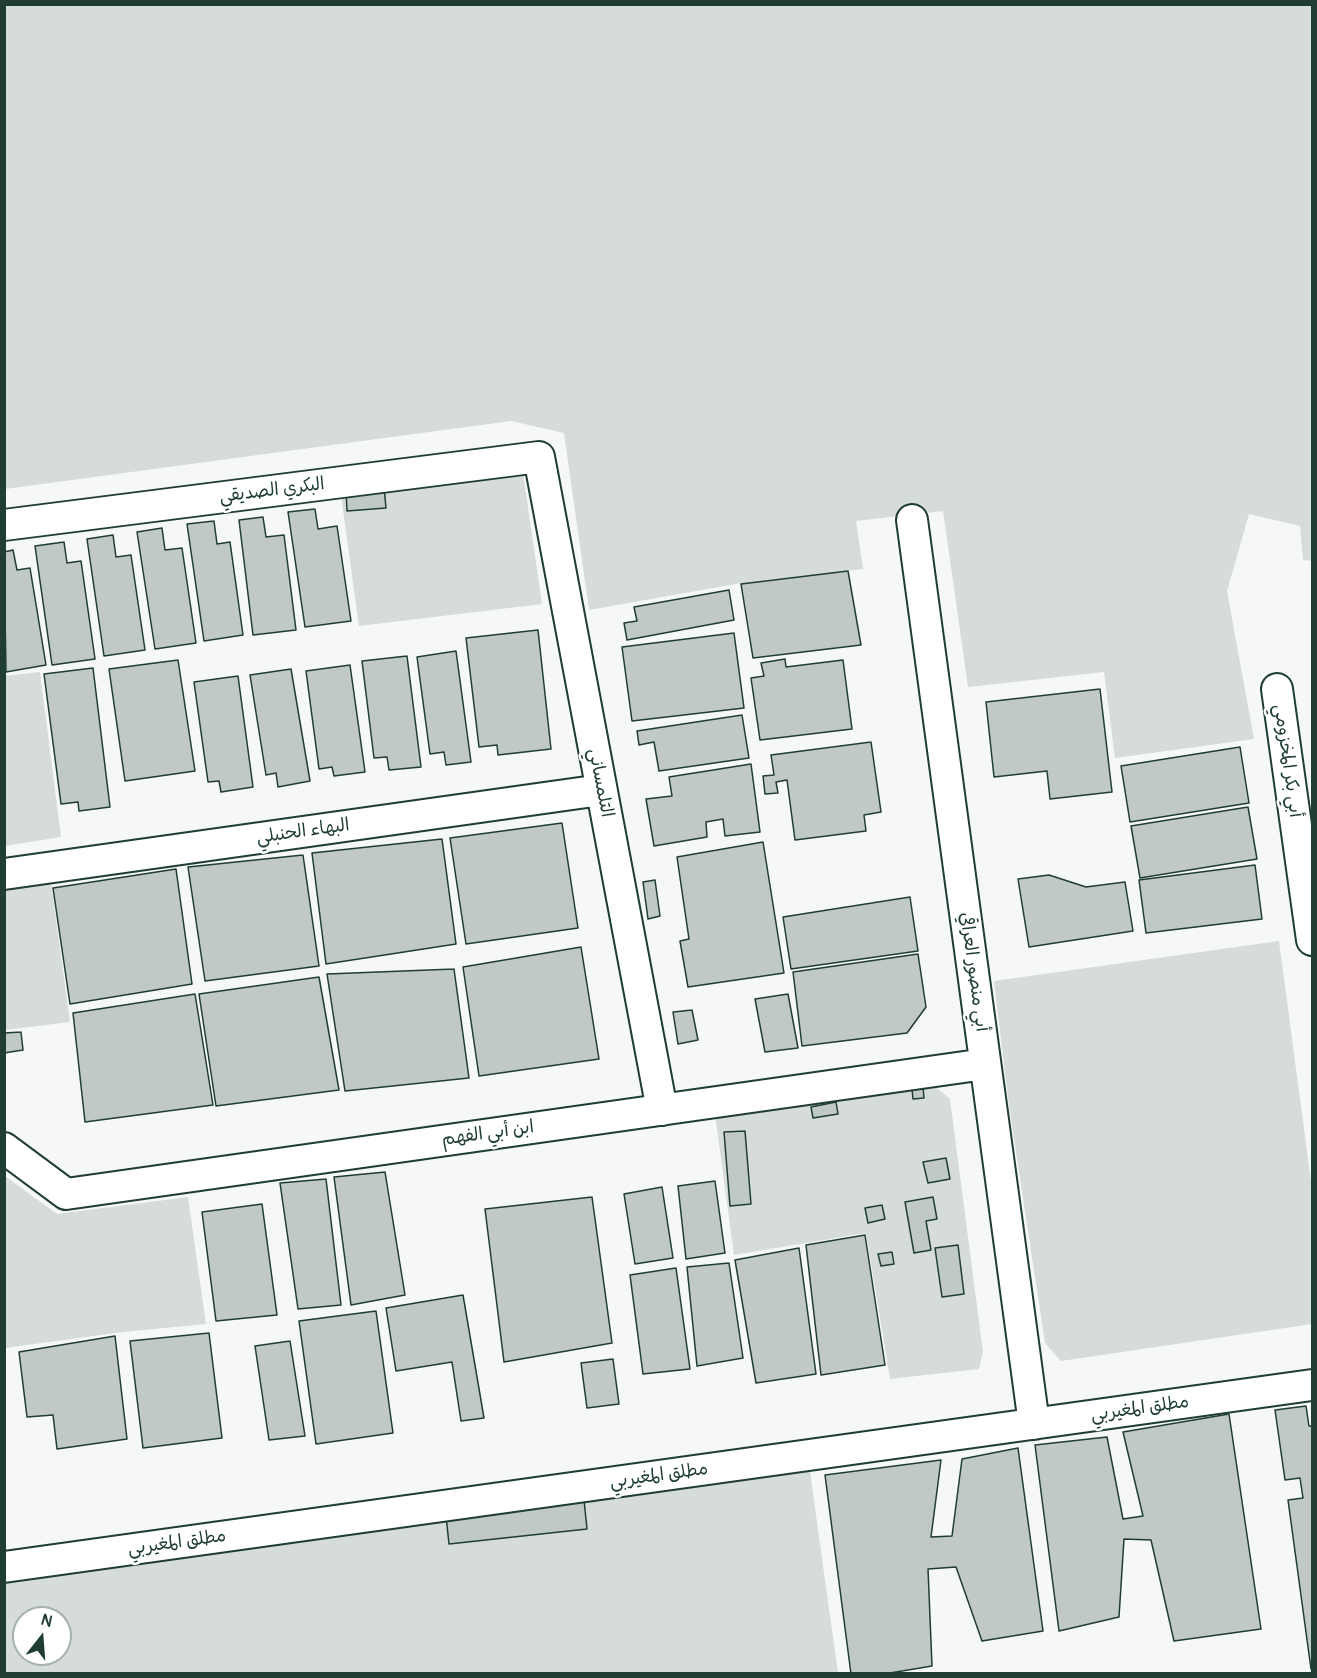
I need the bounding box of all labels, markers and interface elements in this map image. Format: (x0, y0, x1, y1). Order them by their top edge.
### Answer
street label: البكري الصديقي (218, 474, 326, 508)
street label: أبي بكر المخزومي (1268, 703, 1306, 819)
street label: التلمساني (583, 747, 617, 819)
street label: البهاء الحنبلي (255, 815, 351, 849)
street label: أبي منصور العراقي (954, 911, 992, 1033)
street label: ابن أبي الفهم (440, 1117, 536, 1151)
street label: مطلق المغيربي (1089, 1391, 1191, 1427)
street label: مطلق المغيربي (608, 1458, 710, 1494)
street label: مطلق المغيربي (126, 1525, 228, 1561)
north arrow (12, 1606, 72, 1666)
text: N (39, 1610, 55, 1632)

